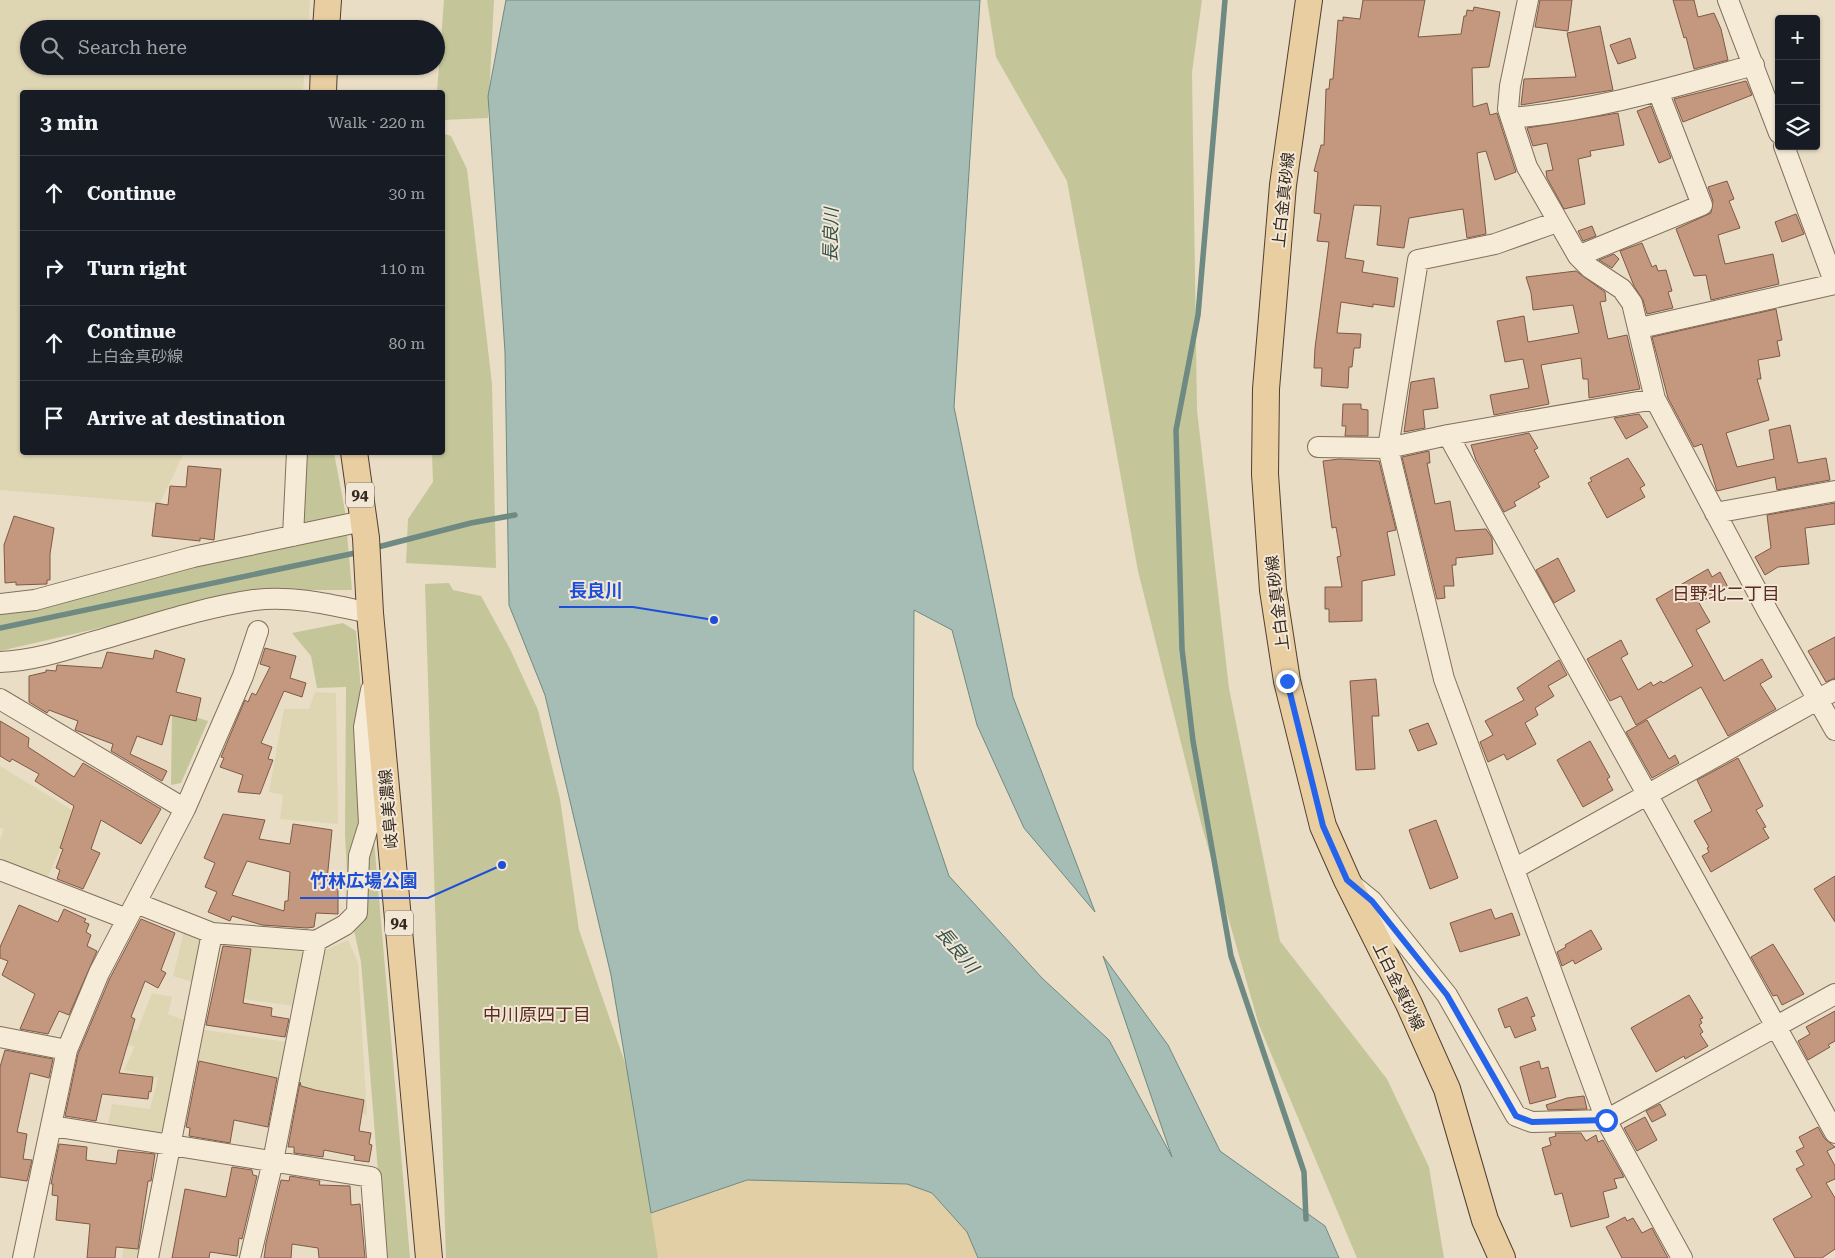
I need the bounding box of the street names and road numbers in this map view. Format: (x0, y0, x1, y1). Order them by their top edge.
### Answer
street label: 上白金真砂線 (1269, 151, 1298, 249)
road number: 94 (346, 482, 374, 508)
street label: 上白金真砂線 (1262, 554, 1293, 652)
street label: 岐阜美濃線 (376, 768, 401, 850)
road number: 94 (385, 910, 413, 936)
street label: 上白金真砂線 (1369, 939, 1428, 1034)

